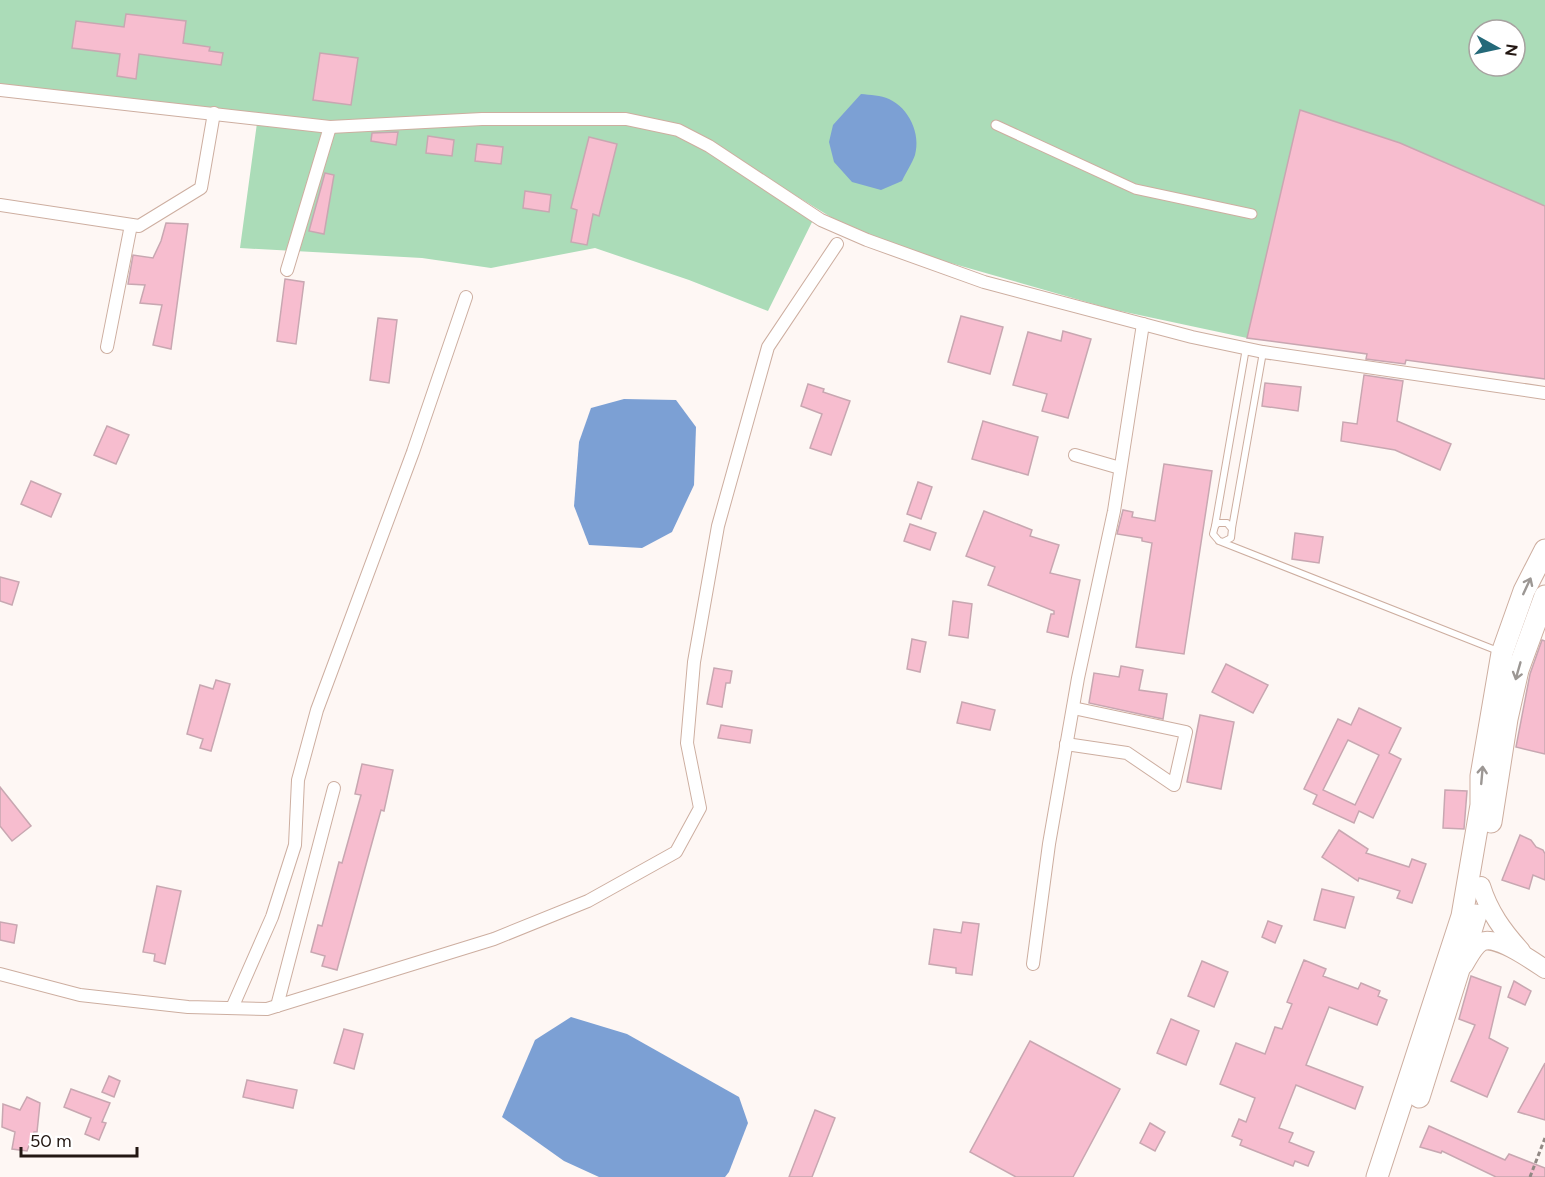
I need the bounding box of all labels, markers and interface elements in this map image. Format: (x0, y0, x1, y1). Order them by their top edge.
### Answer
north arrow (1467, 18, 1527, 78)
text: N (1501, 43, 1522, 57)
one-way arrow (1522, 578, 1534, 596)
one-way arrow (1512, 661, 1524, 680)
one-way arrow (1477, 765, 1488, 785)
scale bar (21, 1120, 136, 1158)
text: 50 m (30, 1130, 72, 1152)

